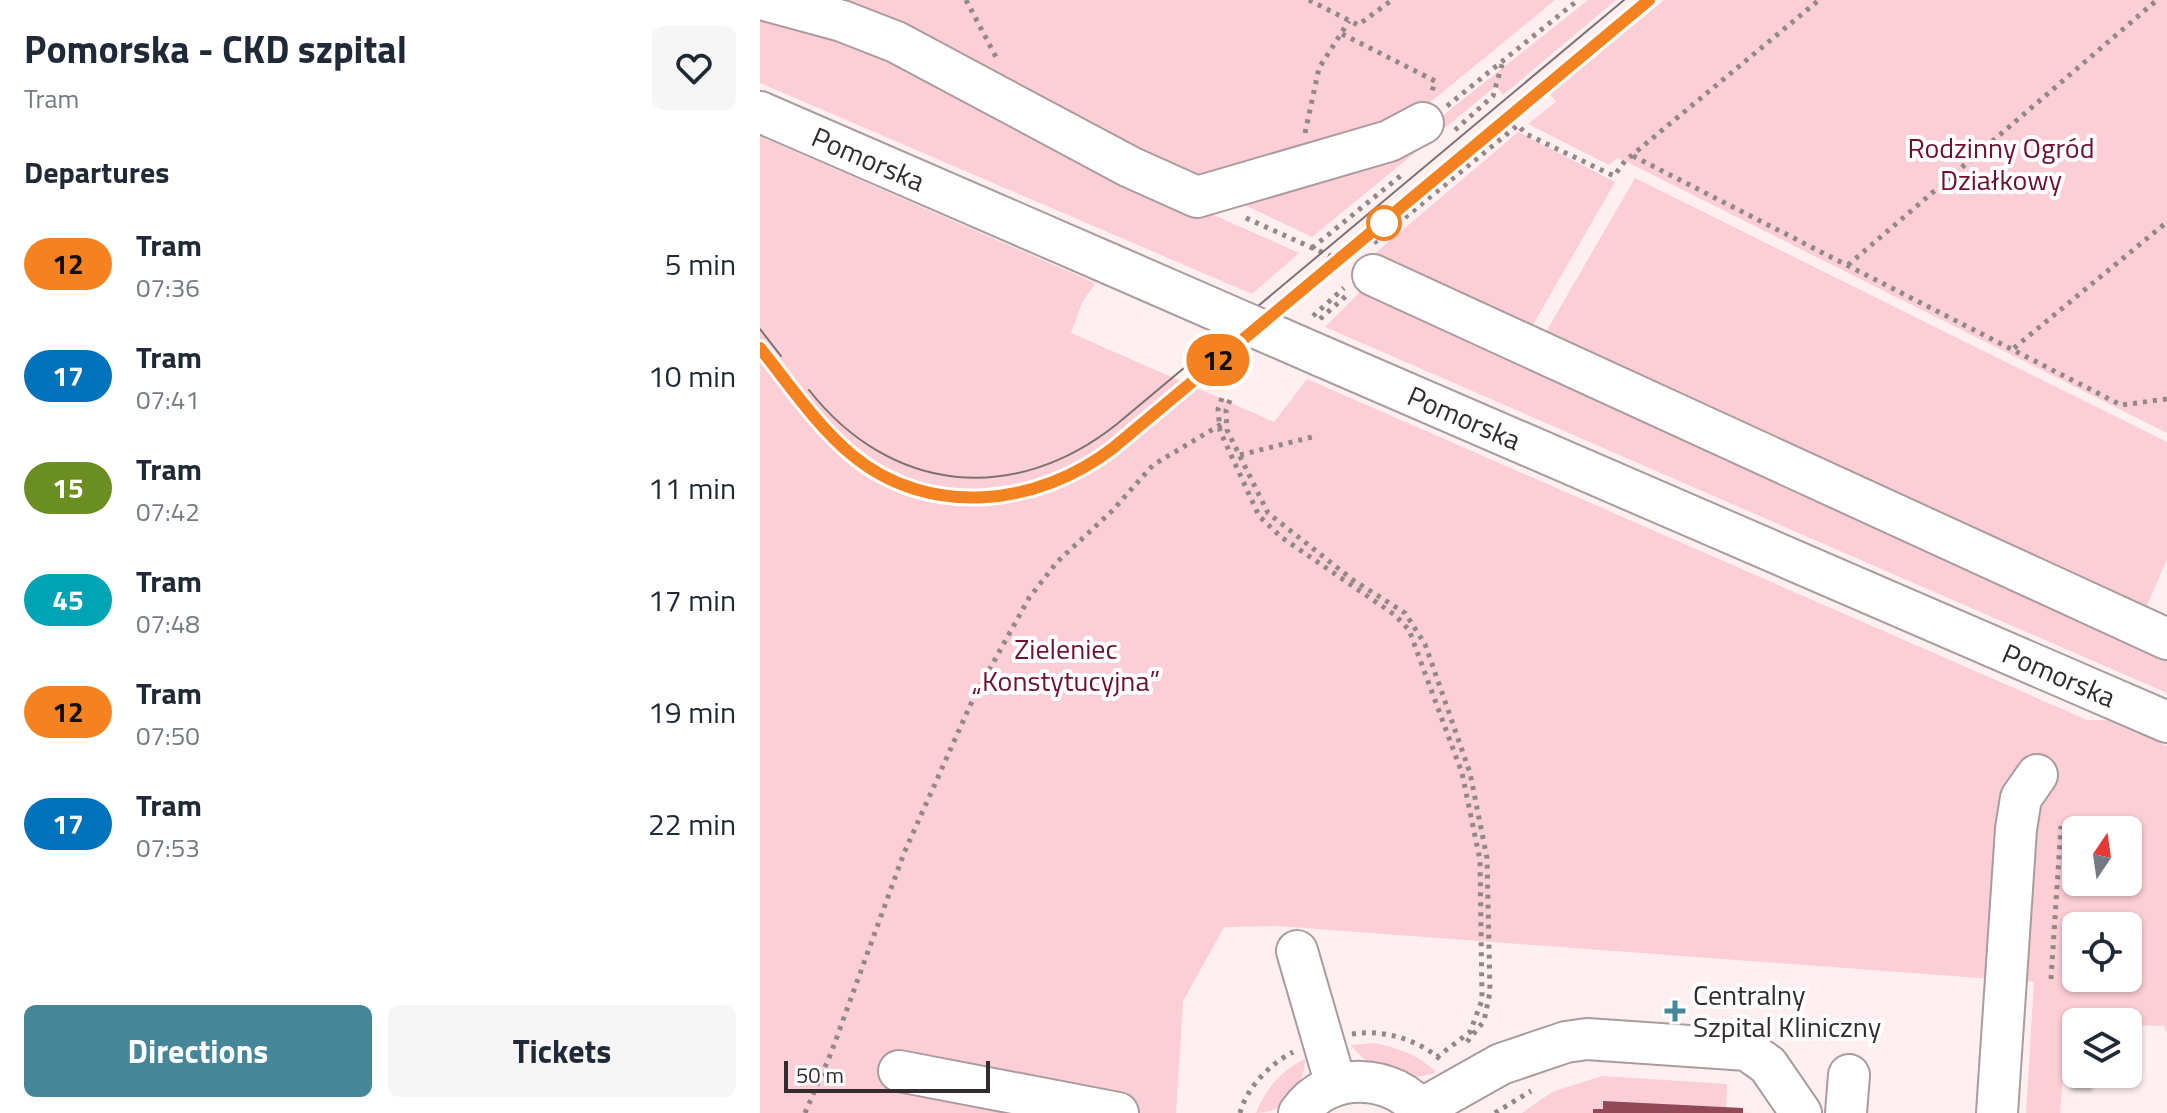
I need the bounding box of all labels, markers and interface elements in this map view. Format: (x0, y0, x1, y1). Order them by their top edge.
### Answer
text: Pomorska - CKD szpital (24, 20, 407, 78)
button: heart (652, 26, 736, 110)
text: Tram (24, 79, 79, 118)
street label: Pomorska (805, 115, 932, 202)
park label: Rodzinny Ogród Działkowy (1908, 126, 2094, 201)
text: Departures (24, 149, 169, 195)
unlabelled marker (1367, 206, 1401, 240)
text: Tram (136, 222, 202, 268)
text: 5 min (665, 241, 736, 287)
text: 12 (52, 242, 84, 285)
text: 07:36 (136, 268, 200, 307)
text: Tram (136, 334, 202, 380)
line badge: 12 (1182, 334, 1254, 386)
text: 12 (1202, 338, 1234, 381)
text: 10 min (648, 353, 736, 399)
text: 17 (52, 354, 84, 397)
street label: Pomorska (1401, 374, 1528, 461)
text: 07:41 (136, 380, 200, 419)
text: Tram (136, 446, 202, 492)
text: 11 min (648, 465, 736, 511)
text: 15 (52, 466, 84, 509)
text: 07:42 (136, 492, 200, 531)
text: Tram (136, 558, 202, 604)
text: 17 min (648, 577, 736, 623)
text: 45 (52, 578, 84, 621)
text: 07:48 (136, 604, 200, 643)
park label: Zieleniec „Konstytucyjna” (972, 627, 1160, 702)
street label: Pomorska (1996, 631, 2123, 718)
text: Tram (136, 670, 202, 716)
text: 19 min (648, 689, 736, 735)
text: 12 (52, 690, 84, 733)
text: 07:50 (136, 716, 200, 755)
text: Tram (136, 782, 202, 828)
text: 22 min (648, 801, 736, 847)
text: 17 (52, 802, 84, 845)
north arrow (2062, 816, 2142, 896)
map controls (2062, 816, 2142, 1088)
text: 07:53 (136, 828, 200, 867)
button: locate (2062, 912, 2142, 992)
place label: Centralny Szpital Kliniczny (1693, 973, 1881, 1048)
marker: Centralny Szpital Kliniczny (1664, 1000, 1686, 1022)
button: Directions (24, 1005, 372, 1097)
button: Tickets (388, 1005, 736, 1097)
button: layers (2062, 1008, 2142, 1088)
scale bar (784, 1057, 990, 1093)
text: 50 m (796, 1058, 844, 1092)

